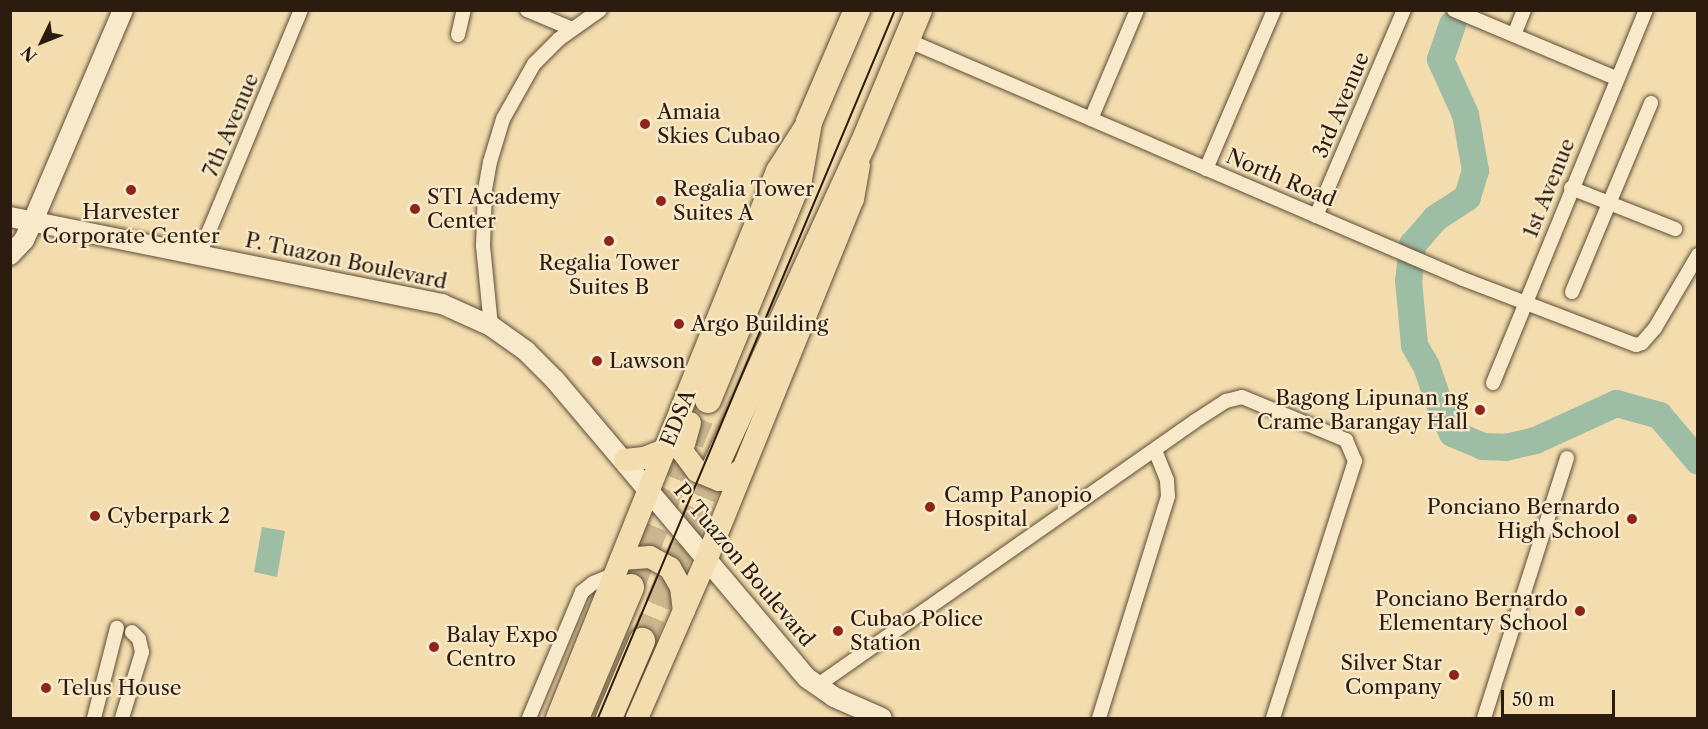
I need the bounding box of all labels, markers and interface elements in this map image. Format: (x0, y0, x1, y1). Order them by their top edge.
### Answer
north arrow (12, 12, 72, 72)
text: N (17, 42, 41, 66)
street label: 3rd Avenue (1307, 48, 1375, 162)
street label: 7th Avenue (198, 69, 264, 181)
place label: Amaia Skies Cubao (657, 99, 780, 149)
marker: Amaia Skies Cubao (638, 117, 652, 131)
street label: 1st Avenue (1518, 134, 1580, 242)
street label: North Road (1222, 144, 1340, 212)
place label: Regalia Tower Suites A (673, 176, 815, 226)
marker: Harvester Corporate Center (124, 183, 138, 197)
place label: STI Academy Center (427, 184, 561, 234)
marker: Regalia Tower Suites A (654, 194, 668, 208)
place label: Harvester Corporate Center (42, 199, 220, 249)
marker: STI Academy Center (408, 202, 422, 216)
street label: P. Tuazon Boulevard (243, 227, 449, 295)
marker: Regalia Tower Suites B (602, 234, 616, 248)
place label: Regalia Tower Suites B (538, 250, 680, 300)
place label: Argo Building (691, 311, 828, 337)
marker: Argo Building (672, 317, 686, 331)
place label: Lawson (609, 348, 685, 374)
marker: Lawson (590, 354, 604, 368)
place label: Bagong Lipunan ng Crame Barangay Hall (1256, 385, 1468, 435)
street label: EDSA (655, 386, 701, 450)
marker: Bagong Lipunan ng Crame Barangay Hall (1473, 403, 1487, 417)
street label: P. Tuazon Boulevard (668, 478, 820, 652)
place label: Camp Panopio Hospital (944, 482, 1092, 532)
place label: Ponciano Bernardo High School (1427, 494, 1620, 544)
marker: Camp Panopio Hospital (921, 498, 939, 516)
place label: Cyberpark 2 (107, 503, 231, 529)
marker: Cyberpark 2 (88, 509, 102, 523)
marker: Ponciano Bernardo High School (1625, 512, 1639, 526)
place label: Ponciano Bernardo Elementary School (1375, 586, 1568, 636)
marker: Ponciano Bernardo Elementary School (1573, 604, 1587, 618)
place label: Cubao Police Station (850, 606, 983, 656)
place label: Balay Expo Centro (446, 622, 558, 672)
marker: Cubao Police Station (831, 624, 845, 638)
marker: Balay Expo Centro (427, 640, 441, 654)
place label: Silver Star Company (1340, 650, 1442, 700)
marker: Silver Star Company (1447, 668, 1461, 682)
place label: Telus House (58, 675, 182, 701)
scale bar (1504, 678, 1618, 716)
marker: Telus House (39, 681, 53, 695)
text: 50 m (1512, 689, 1555, 711)

